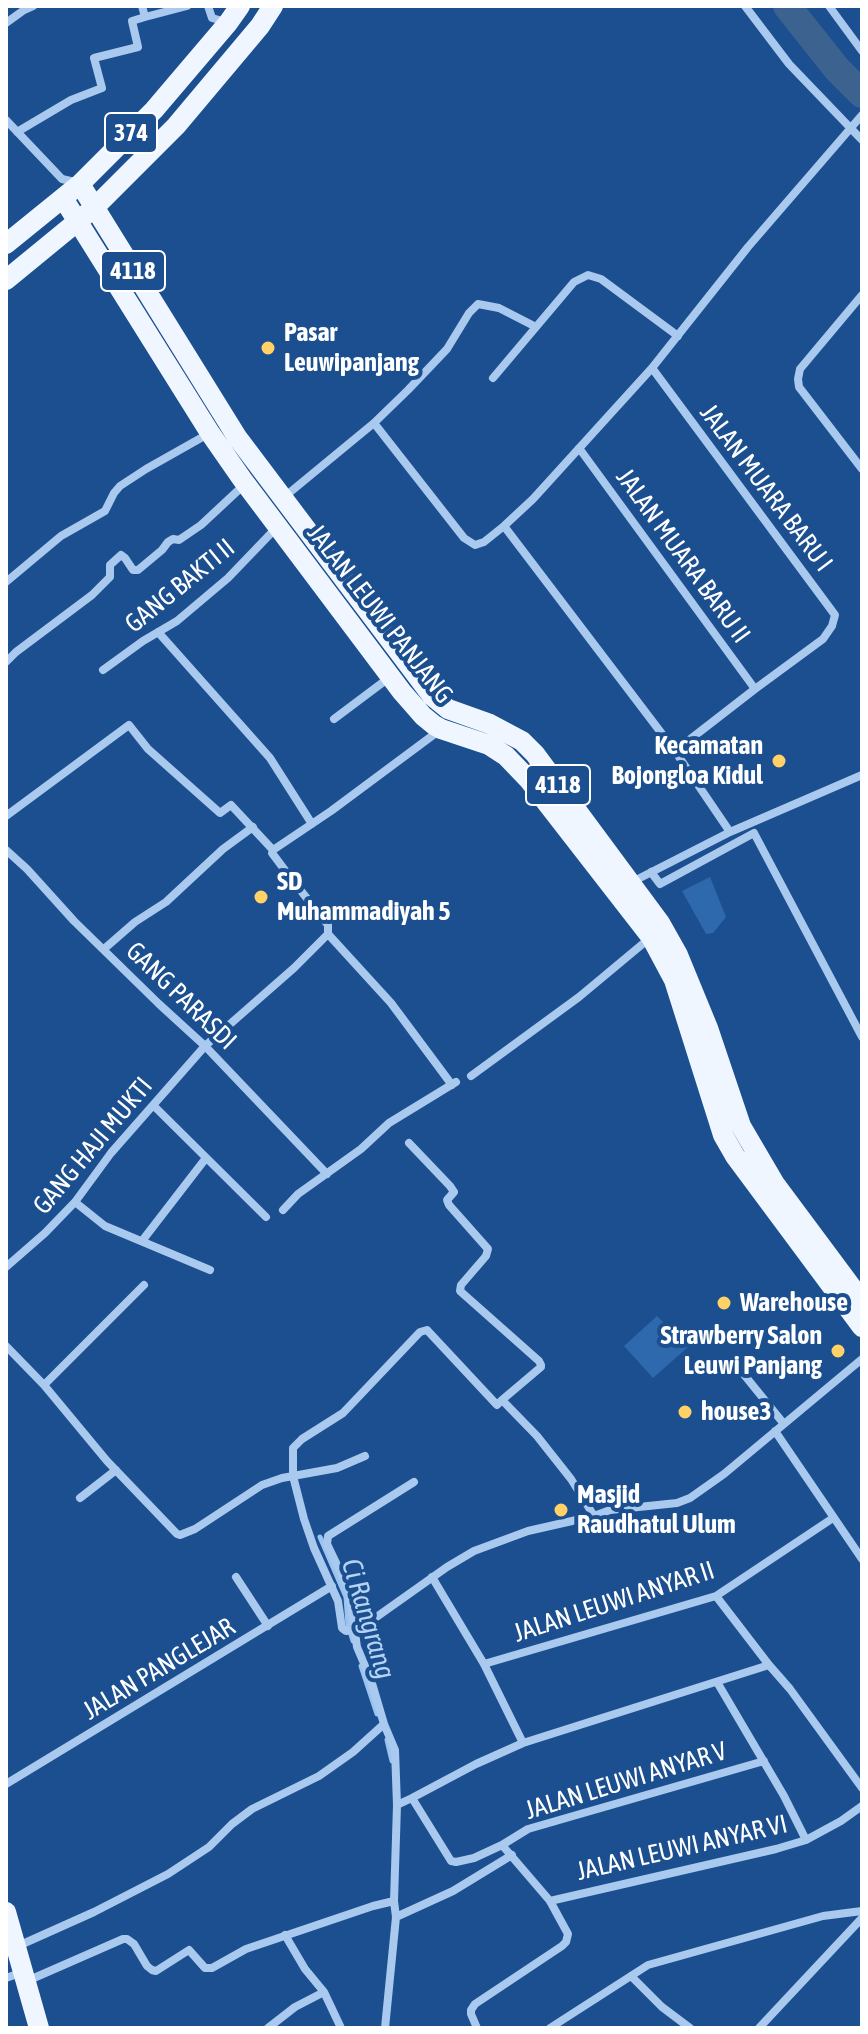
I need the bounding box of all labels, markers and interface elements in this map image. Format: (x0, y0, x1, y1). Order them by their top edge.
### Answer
road number: 374 (105, 113, 157, 153)
road number: 4118 (101, 251, 165, 291)
place label: Pasar Leuwipanjang (284, 317, 419, 378)
marker: Pasar Leuwipanjang (259, 339, 277, 357)
street label: JALAN MUARA BARU I (693, 398, 839, 578)
street label: JALAN MUARA BARU II (609, 463, 757, 649)
street label: JALAN LEUWI PANJANG (301, 518, 459, 710)
street label: GANG BAKTI II (119, 532, 241, 640)
place label: Kecamatan Bojongloa Kidul (611, 730, 763, 792)
marker: Kecamatan Bojongloa Kidul (770, 752, 788, 770)
road number: 4118 (526, 765, 590, 805)
place label: SD Muhammadiyah 5 (277, 866, 450, 928)
marker: SD Muhammadiyah 5 (252, 888, 270, 906)
street label: GANG PARASDI (119, 936, 243, 1056)
street label: GANG HAJI MUKTI (27, 1071, 159, 1221)
place label: Warehouse (740, 1287, 848, 1319)
marker: Warehouse (715, 1294, 733, 1312)
place label: Strawberry Salon Leuwi Panjang (661, 1320, 822, 1382)
marker: Strawberry Salon Leuwi Panjang (829, 1342, 847, 1360)
place label: house3 (701, 1396, 772, 1428)
marker: house3 (676, 1403, 694, 1421)
place label: Masjid Raudhatul Ulum (577, 1479, 736, 1540)
marker: Masjid Raudhatul Ulum (552, 1501, 570, 1519)
water label: Ci Rangrang (334, 1555, 402, 1683)
street label: JALAN LEUWI ANYAR II (510, 1555, 718, 1649)
street label: JALAN PANGLEJAR (77, 1611, 241, 1727)
street label: JALAN LEUWI ANYAR V (522, 1736, 730, 1826)
street label: JALAN LEUWI ANYAR VI (574, 1809, 790, 1887)

